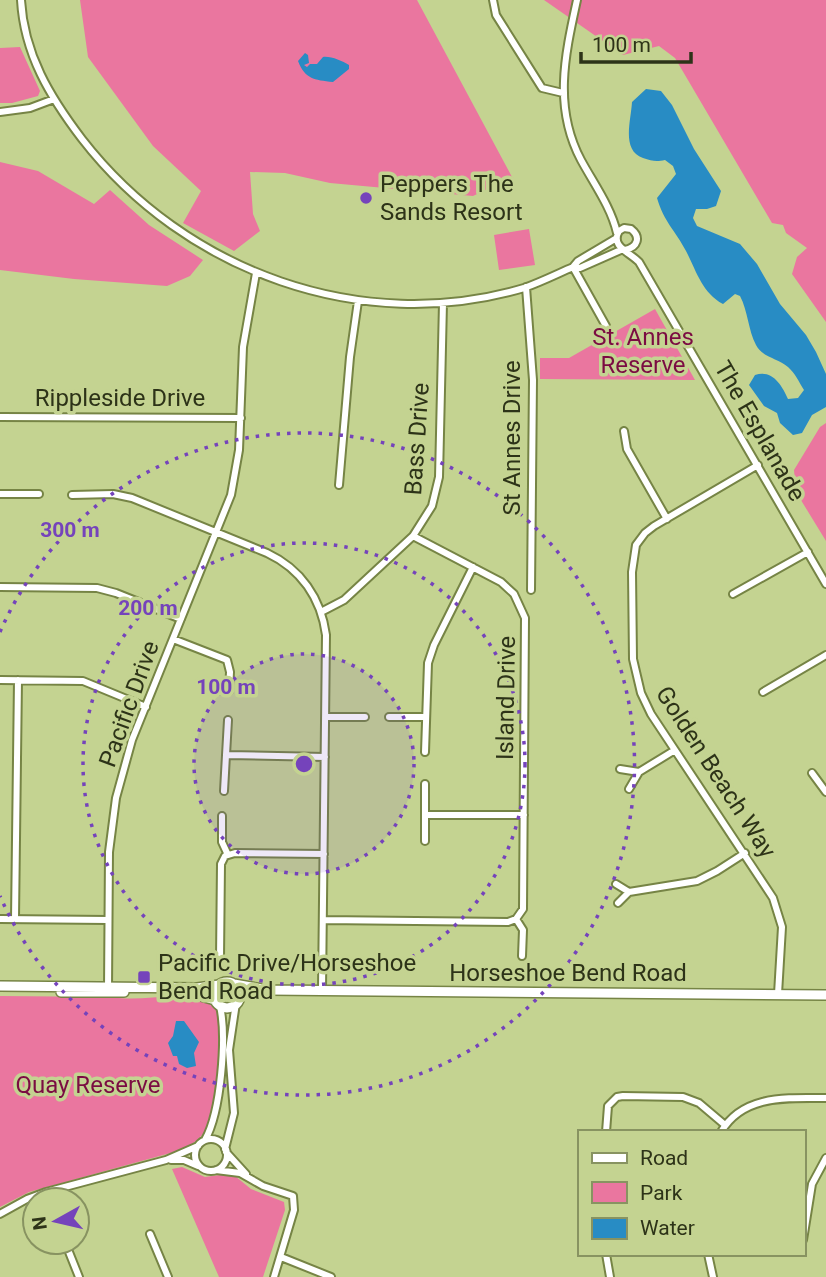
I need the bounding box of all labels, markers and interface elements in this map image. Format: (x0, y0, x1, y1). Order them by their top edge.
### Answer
scale bar (581, 21, 691, 65)
text: 100 m (592, 33, 651, 57)
place label: Peppers The Sands Resort (380, 170, 523, 226)
marker: Peppers The Sands Resort (358, 190, 374, 206)
park label: St. Annes Reserve (592, 323, 694, 379)
street label: The Esplanade (709, 356, 811, 506)
street label: St Annes Drive (498, 360, 526, 516)
street label: Bass Drive (399, 382, 435, 496)
street label: Rippleside Drive (35, 384, 205, 412)
text: 300 m (40, 518, 100, 542)
text: 200 m (118, 596, 178, 620)
street label: Island Drive (491, 636, 521, 760)
street label: Pacific Drive (93, 637, 165, 771)
text: 100 m (196, 675, 256, 699)
street label: Golden Beach Way (650, 681, 782, 864)
centre of rings (292, 752, 316, 776)
place label: Pacific Drive/Horseshoe Bend Road (158, 949, 416, 1005)
street label: Horseshoe Bend Road (449, 959, 687, 987)
marker: Pacific Drive/Horseshoe Bend Road (136, 969, 152, 985)
park label: Quay Reserve (15, 1071, 161, 1099)
legend (578, 1130, 805, 1256)
text: Road (640, 1146, 688, 1170)
text: Park (640, 1181, 683, 1205)
north arrow (21, 1186, 91, 1256)
text: N (27, 1215, 52, 1232)
text: Water (640, 1216, 695, 1240)

